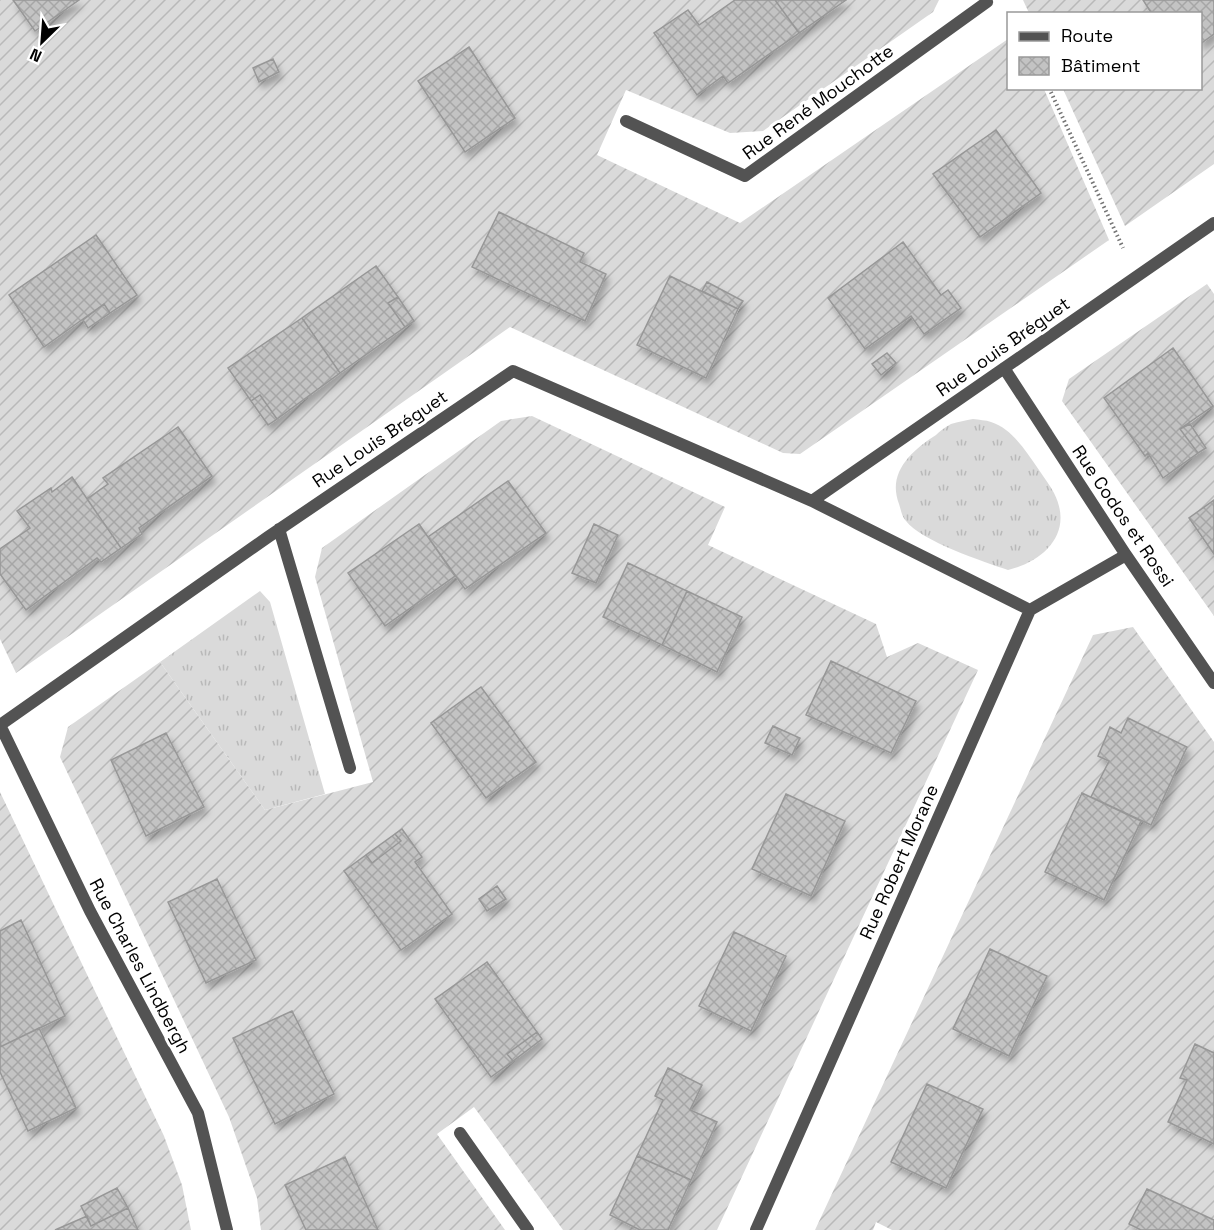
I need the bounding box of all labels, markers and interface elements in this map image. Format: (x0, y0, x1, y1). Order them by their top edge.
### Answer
north arrow (12, 12, 72, 72)
legend (1007, 12, 1202, 90)
text: Route (1061, 24, 1113, 47)
street label: Rue René Mouchotte (738, 39, 898, 164)
text: N (27, 43, 45, 67)
text: Bâtiment (1061, 54, 1141, 77)
street label: Rue Louis Bréguet (931, 292, 1074, 401)
street label: Rue Louis Bréguet (308, 385, 452, 492)
street label: Rue Codos et Rossi (1067, 440, 1179, 591)
street label: Rue Robert Morane (854, 781, 943, 943)
street label: Rue Charles Lindbergh (85, 874, 196, 1057)

